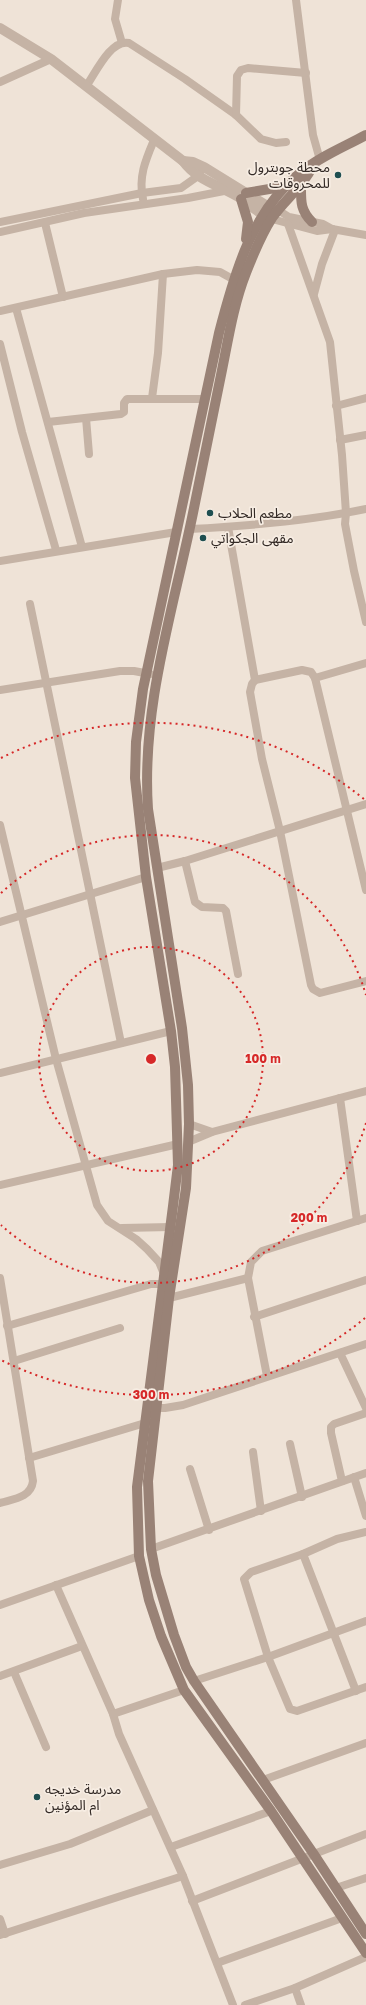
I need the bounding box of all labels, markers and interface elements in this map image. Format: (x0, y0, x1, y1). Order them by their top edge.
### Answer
place label: محطة جوبترول للمحروقات (248, 158, 330, 192)
marker: محطة جوبترول للمحروقات (333, 170, 343, 180)
place label: مطعم الحلاب (218, 504, 292, 524)
marker: مطعم الحلاب (205, 508, 215, 518)
place label: مقهى الجكواتي (211, 529, 294, 549)
marker: مقهى الجكواتي (198, 533, 208, 543)
text: 100 m (245, 1051, 281, 1066)
centre of rings (144, 1052, 158, 1066)
text: 200 m (291, 1210, 327, 1225)
text: 300 m (133, 1387, 169, 1402)
place label: مدرسة خديجه ام المؤنين (45, 1780, 121, 1816)
marker: مدرسة خديجه ام المؤنين (32, 1792, 42, 1802)

